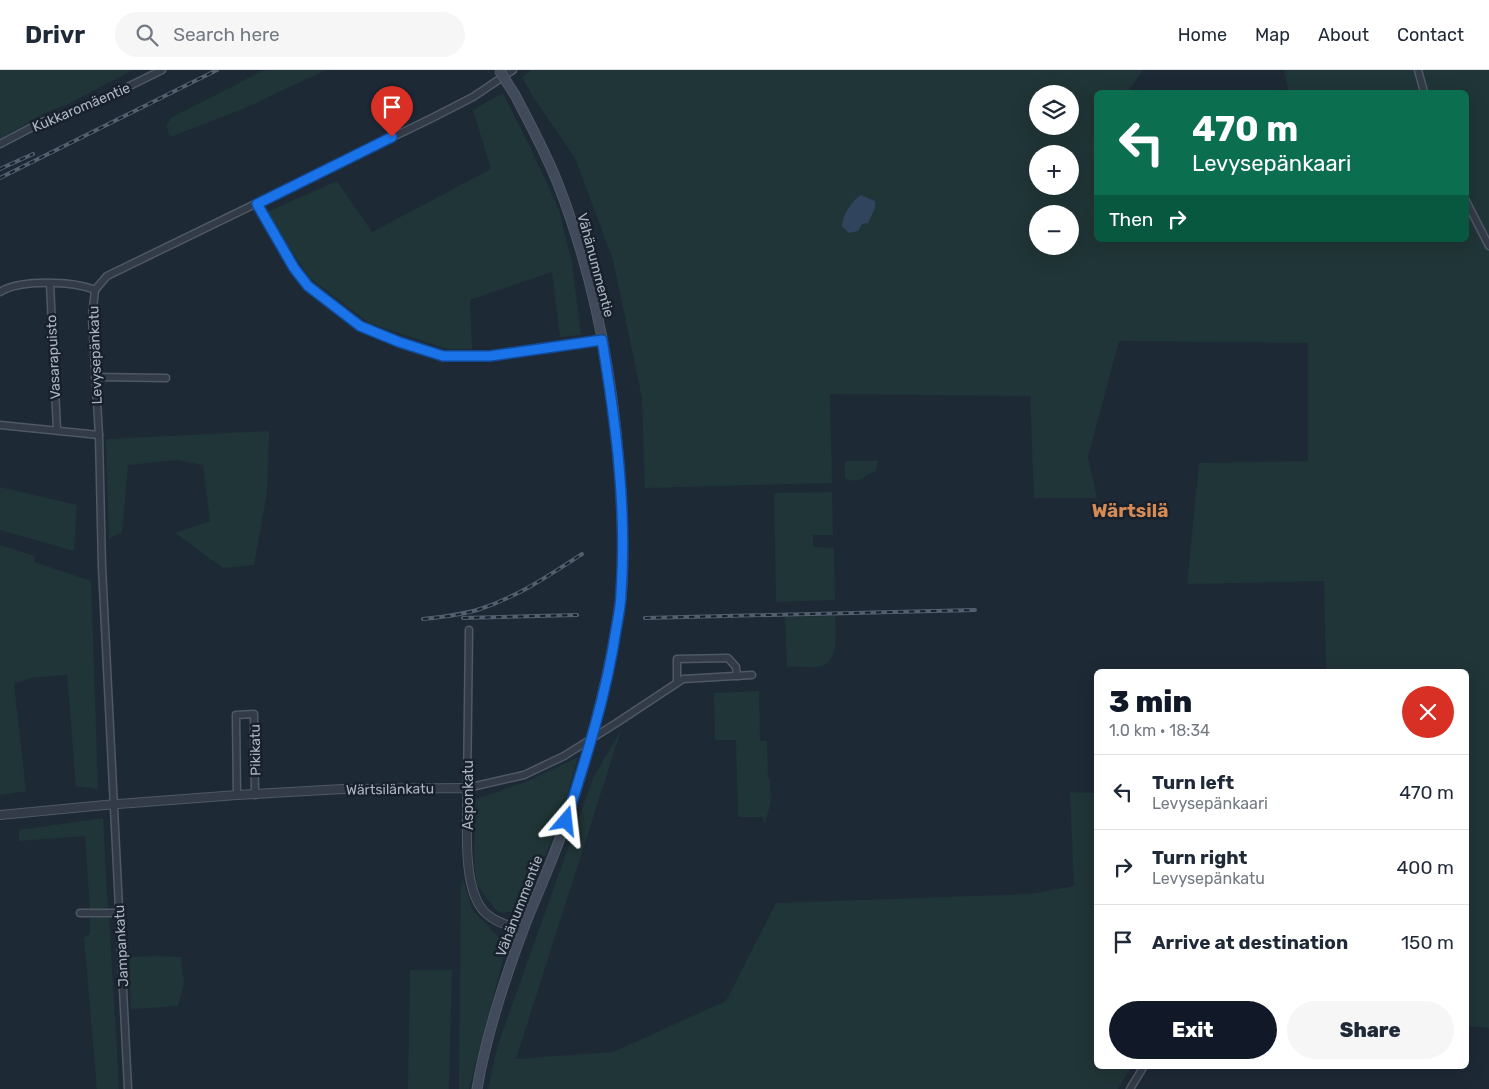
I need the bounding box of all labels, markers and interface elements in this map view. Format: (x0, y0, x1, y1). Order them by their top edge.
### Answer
search box (115, 12, 465, 57)
text: Drivr (25, 21, 85, 49)
icon: search (133, 21, 161, 49)
text: Search here (173, 23, 280, 46)
text: Home (1178, 24, 1227, 46)
text: Map (1255, 24, 1290, 46)
text: About (1318, 24, 1369, 46)
text: Contact (1397, 24, 1464, 46)
street label: Kukkaromäentie (30, 79, 133, 136)
map controls (1029, 85, 1079, 255)
button: layers (1029, 85, 1079, 135)
pin (371, 86, 413, 137)
icon: arrive (378, 93, 406, 121)
text: 470 m (1192, 108, 1298, 150)
icon: left (1109, 110, 1174, 175)
button: + (1029, 145, 1079, 195)
text: Levysepänkaari (1192, 150, 1351, 177)
button: − (1029, 205, 1079, 255)
icon: right (1163, 205, 1191, 233)
text: Then (1109, 208, 1153, 231)
street label: Vähänummentie (573, 211, 618, 319)
street label: Levysepänkatu (85, 305, 106, 405)
street label: Vasarapuisto (43, 314, 64, 400)
district label: Wärtsilä (1092, 499, 1168, 522)
text: 3 min (1109, 684, 1192, 720)
button: close (1402, 686, 1454, 738)
text: 1.0 km · 18:34 (1109, 721, 1210, 740)
street label: Pikikatu (247, 724, 264, 776)
street label: Asponkatu (460, 760, 477, 830)
text: Turn left (1152, 771, 1234, 794)
icon: left (1109, 778, 1137, 806)
street label: Wärtsilänkatu (346, 780, 434, 799)
text: 470 m (1399, 781, 1454, 804)
position arrow (539, 794, 591, 846)
text: Levysepänkaari (1152, 794, 1268, 813)
text: Turn right (1152, 846, 1247, 869)
street label: Vähänummentie (492, 853, 547, 959)
icon: right (1109, 853, 1137, 881)
text: 400 m (1397, 856, 1454, 879)
text: Levysepänkatu (1152, 869, 1265, 888)
street label: Jampankatu (111, 904, 132, 987)
icon: arrive (1109, 928, 1137, 956)
text: Arrive at destination (1152, 931, 1348, 954)
text: 150 m (1401, 931, 1454, 954)
button: Exit (1109, 1001, 1277, 1059)
button: Share (1287, 1001, 1454, 1059)

